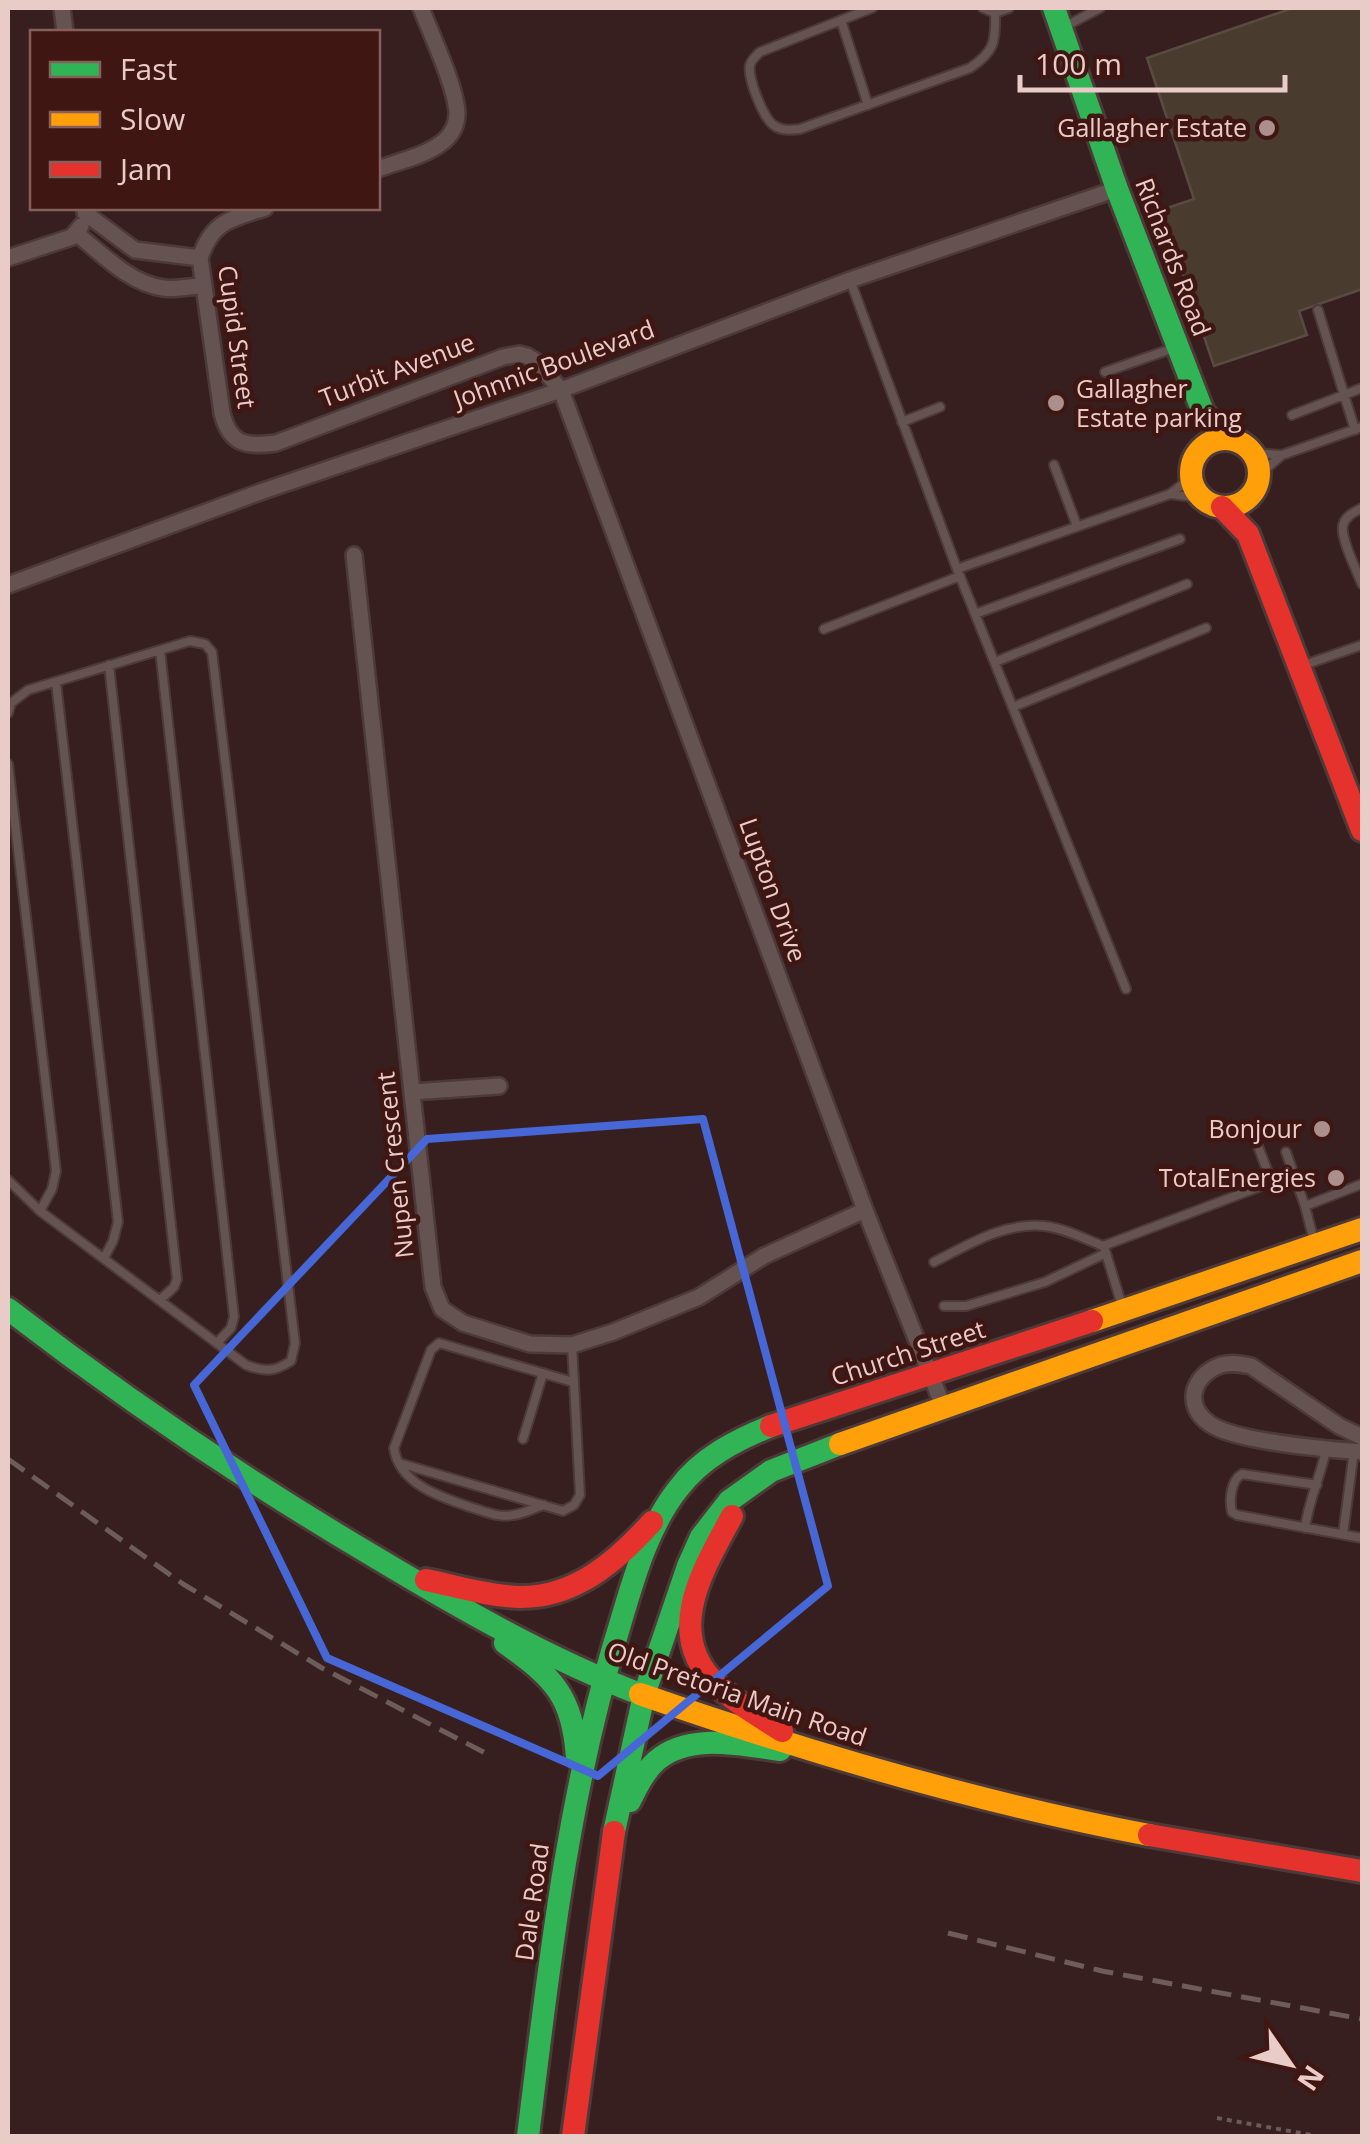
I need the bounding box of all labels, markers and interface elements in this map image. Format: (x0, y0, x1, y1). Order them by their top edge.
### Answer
legend (30, 30, 380, 210)
scale bar (1020, 30, 1285, 92)
text: 100 m (1035, 43, 1122, 84)
text: Fast (120, 48, 177, 89)
text: Slow (120, 98, 185, 139)
place label: Gallagher Estate (1057, 110, 1247, 144)
marker: Gallagher Estate (1256, 117, 1278, 139)
text: Jam (117, 148, 173, 189)
street label: Richards Road (1128, 173, 1220, 340)
street label: Cupid Street (211, 263, 265, 411)
street label: Johnnic Boulevard (447, 311, 659, 416)
street label: Turbit Avenue (314, 324, 479, 414)
place label: Gallagher Estate parking (1076, 371, 1242, 434)
marker: Gallagher Estate parking (1045, 392, 1067, 414)
street label: Lupton Drive (732, 813, 816, 966)
street label: Nupen Crescent (367, 1070, 421, 1260)
place label: Bonjour (1209, 1111, 1302, 1145)
marker: Bonjour (1311, 1118, 1333, 1140)
place label: TotalEnergies (1159, 1160, 1316, 1194)
marker: TotalEnergies (1325, 1167, 1347, 1189)
street label: Church Street (826, 1311, 989, 1393)
street label: Old Pretoria Main Road (603, 1633, 871, 1753)
street label: Dale Road (506, 1841, 556, 1963)
north arrow (1240, 2014, 1340, 2114)
text: N (1289, 2058, 1334, 2099)

